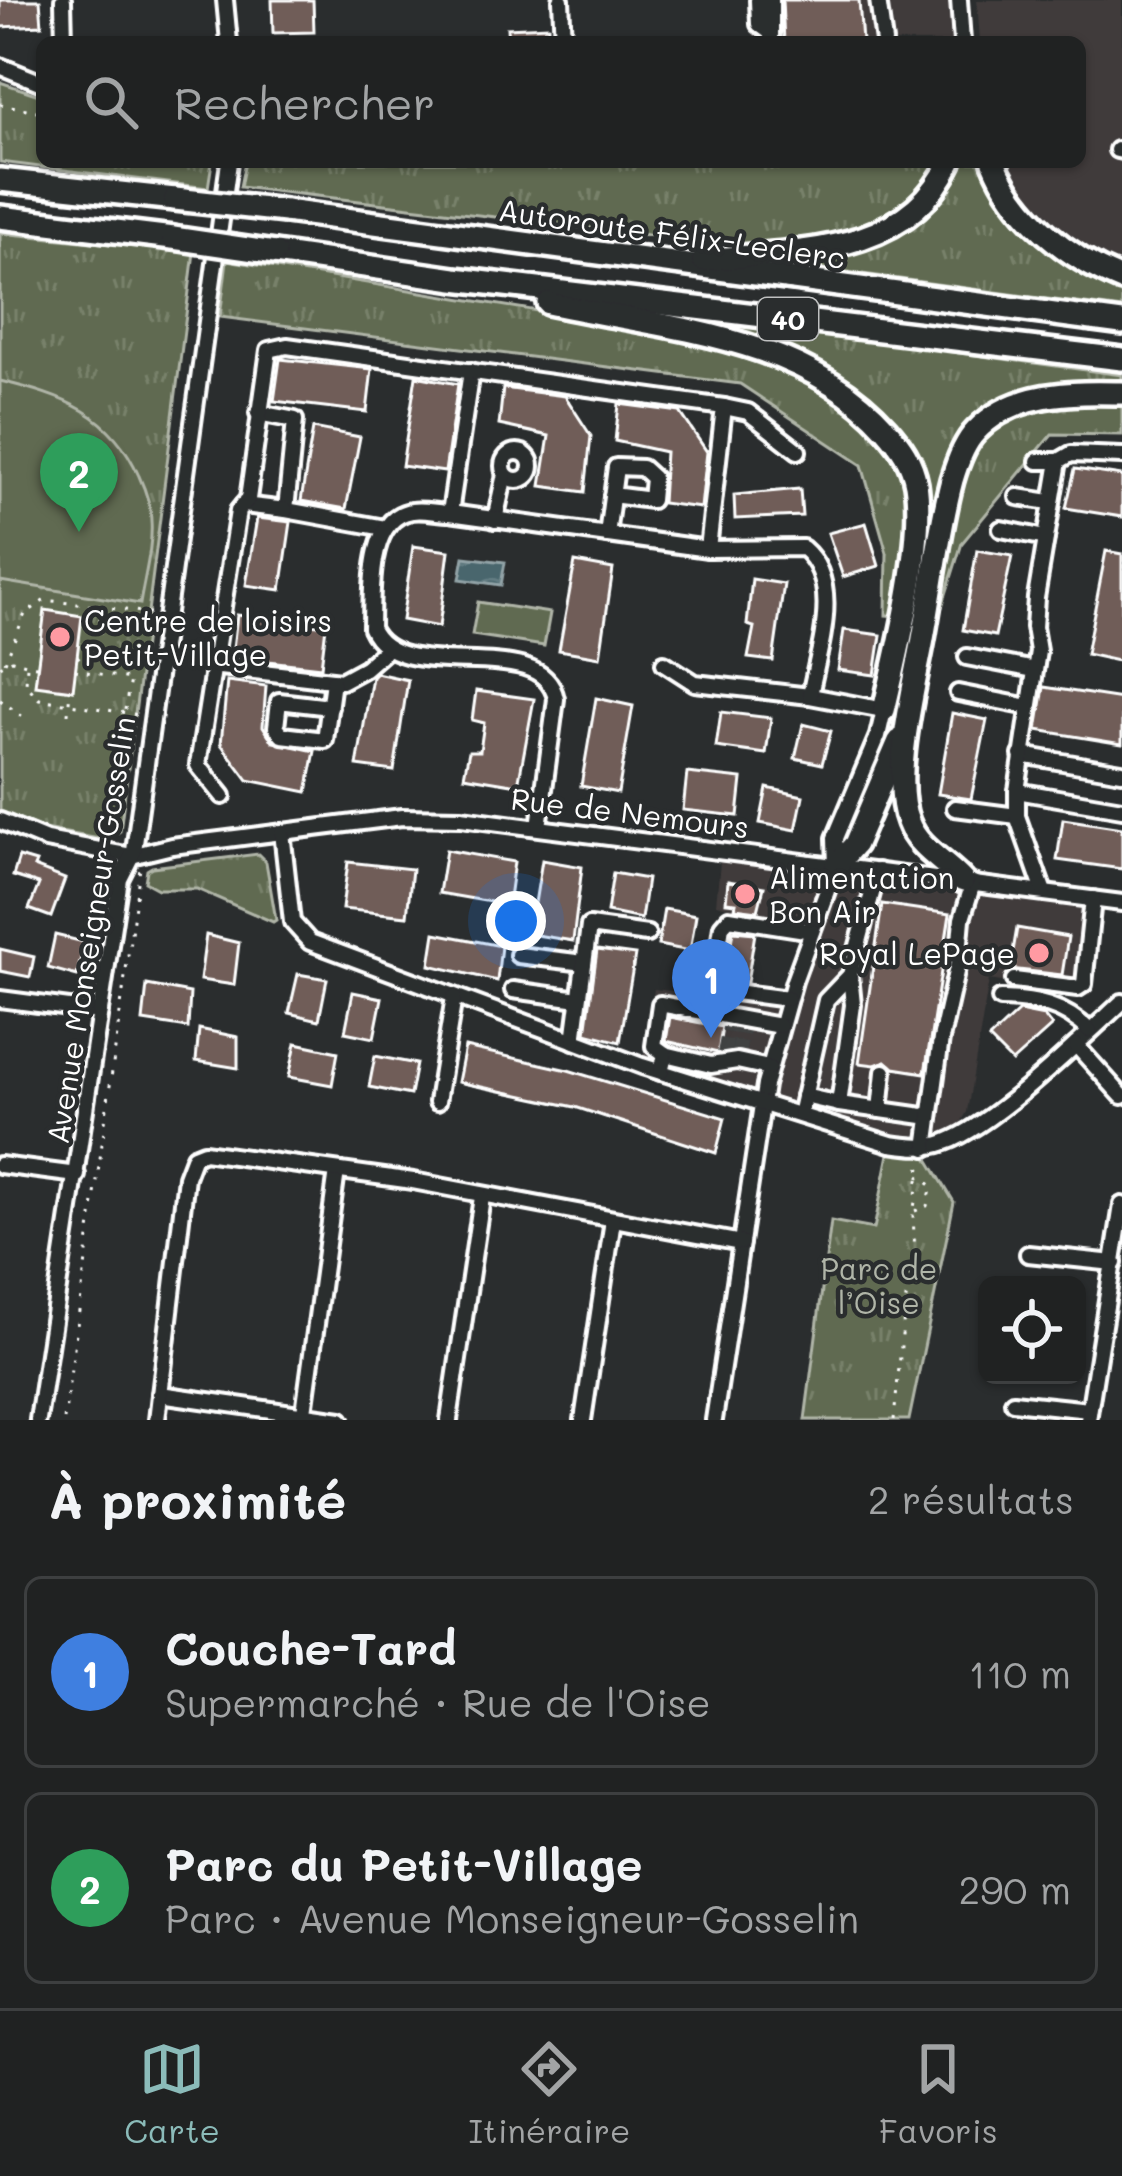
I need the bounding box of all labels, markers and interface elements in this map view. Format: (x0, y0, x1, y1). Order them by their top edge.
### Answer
search box (36, 36, 1086, 168)
icon: search (78, 69, 144, 135)
text: Rechercher (174, 73, 435, 131)
street label: Autoroute Félix-Leclerc (496, 189, 848, 277)
road number: 40 (758, 298, 818, 340)
pin: 2 (40, 433, 118, 532)
place label: Centre de loisirs Petit-Village (84, 600, 332, 674)
marker: Centre de loisirs Petit-Village (47, 624, 73, 650)
street label: Avenue Monseigneur-Gosselin (36, 714, 144, 1146)
street label: Rue de Nemours (509, 778, 751, 846)
place label: Alimentation Bon Air (769, 857, 954, 931)
marker: Alimentation Bon Air (732, 881, 758, 907)
your location (486, 891, 546, 951)
place label: Royal LePage (819, 933, 1015, 973)
pin: 1 (672, 939, 750, 1038)
marker: Royal LePage (1026, 940, 1052, 966)
park label: Parc de l’Oise (821, 1248, 937, 1322)
map controls (978, 1276, 1086, 1384)
button: locate (978, 1276, 1086, 1384)
text: À proximité (48, 1465, 346, 1532)
text: 2 résultats (868, 1473, 1074, 1524)
text: Couche-Tard (165, 1618, 457, 1676)
text: 1 (81, 1647, 99, 1698)
text: 110 m (969, 1647, 1071, 1698)
text: Supermarché · Rue de l'Oise (165, 1676, 711, 1727)
text: Parc du Petit-Village (165, 1834, 643, 1892)
text: 2 (79, 1863, 101, 1914)
text: 290 m (959, 1863, 1071, 1914)
text: Parc · Avenue Monseigneur-Gosselin (165, 1892, 859, 1943)
tab: Carte (124, 2036, 220, 2151)
tab: Itinéraire (468, 2036, 630, 2151)
tab: Favoris (879, 2036, 998, 2151)

